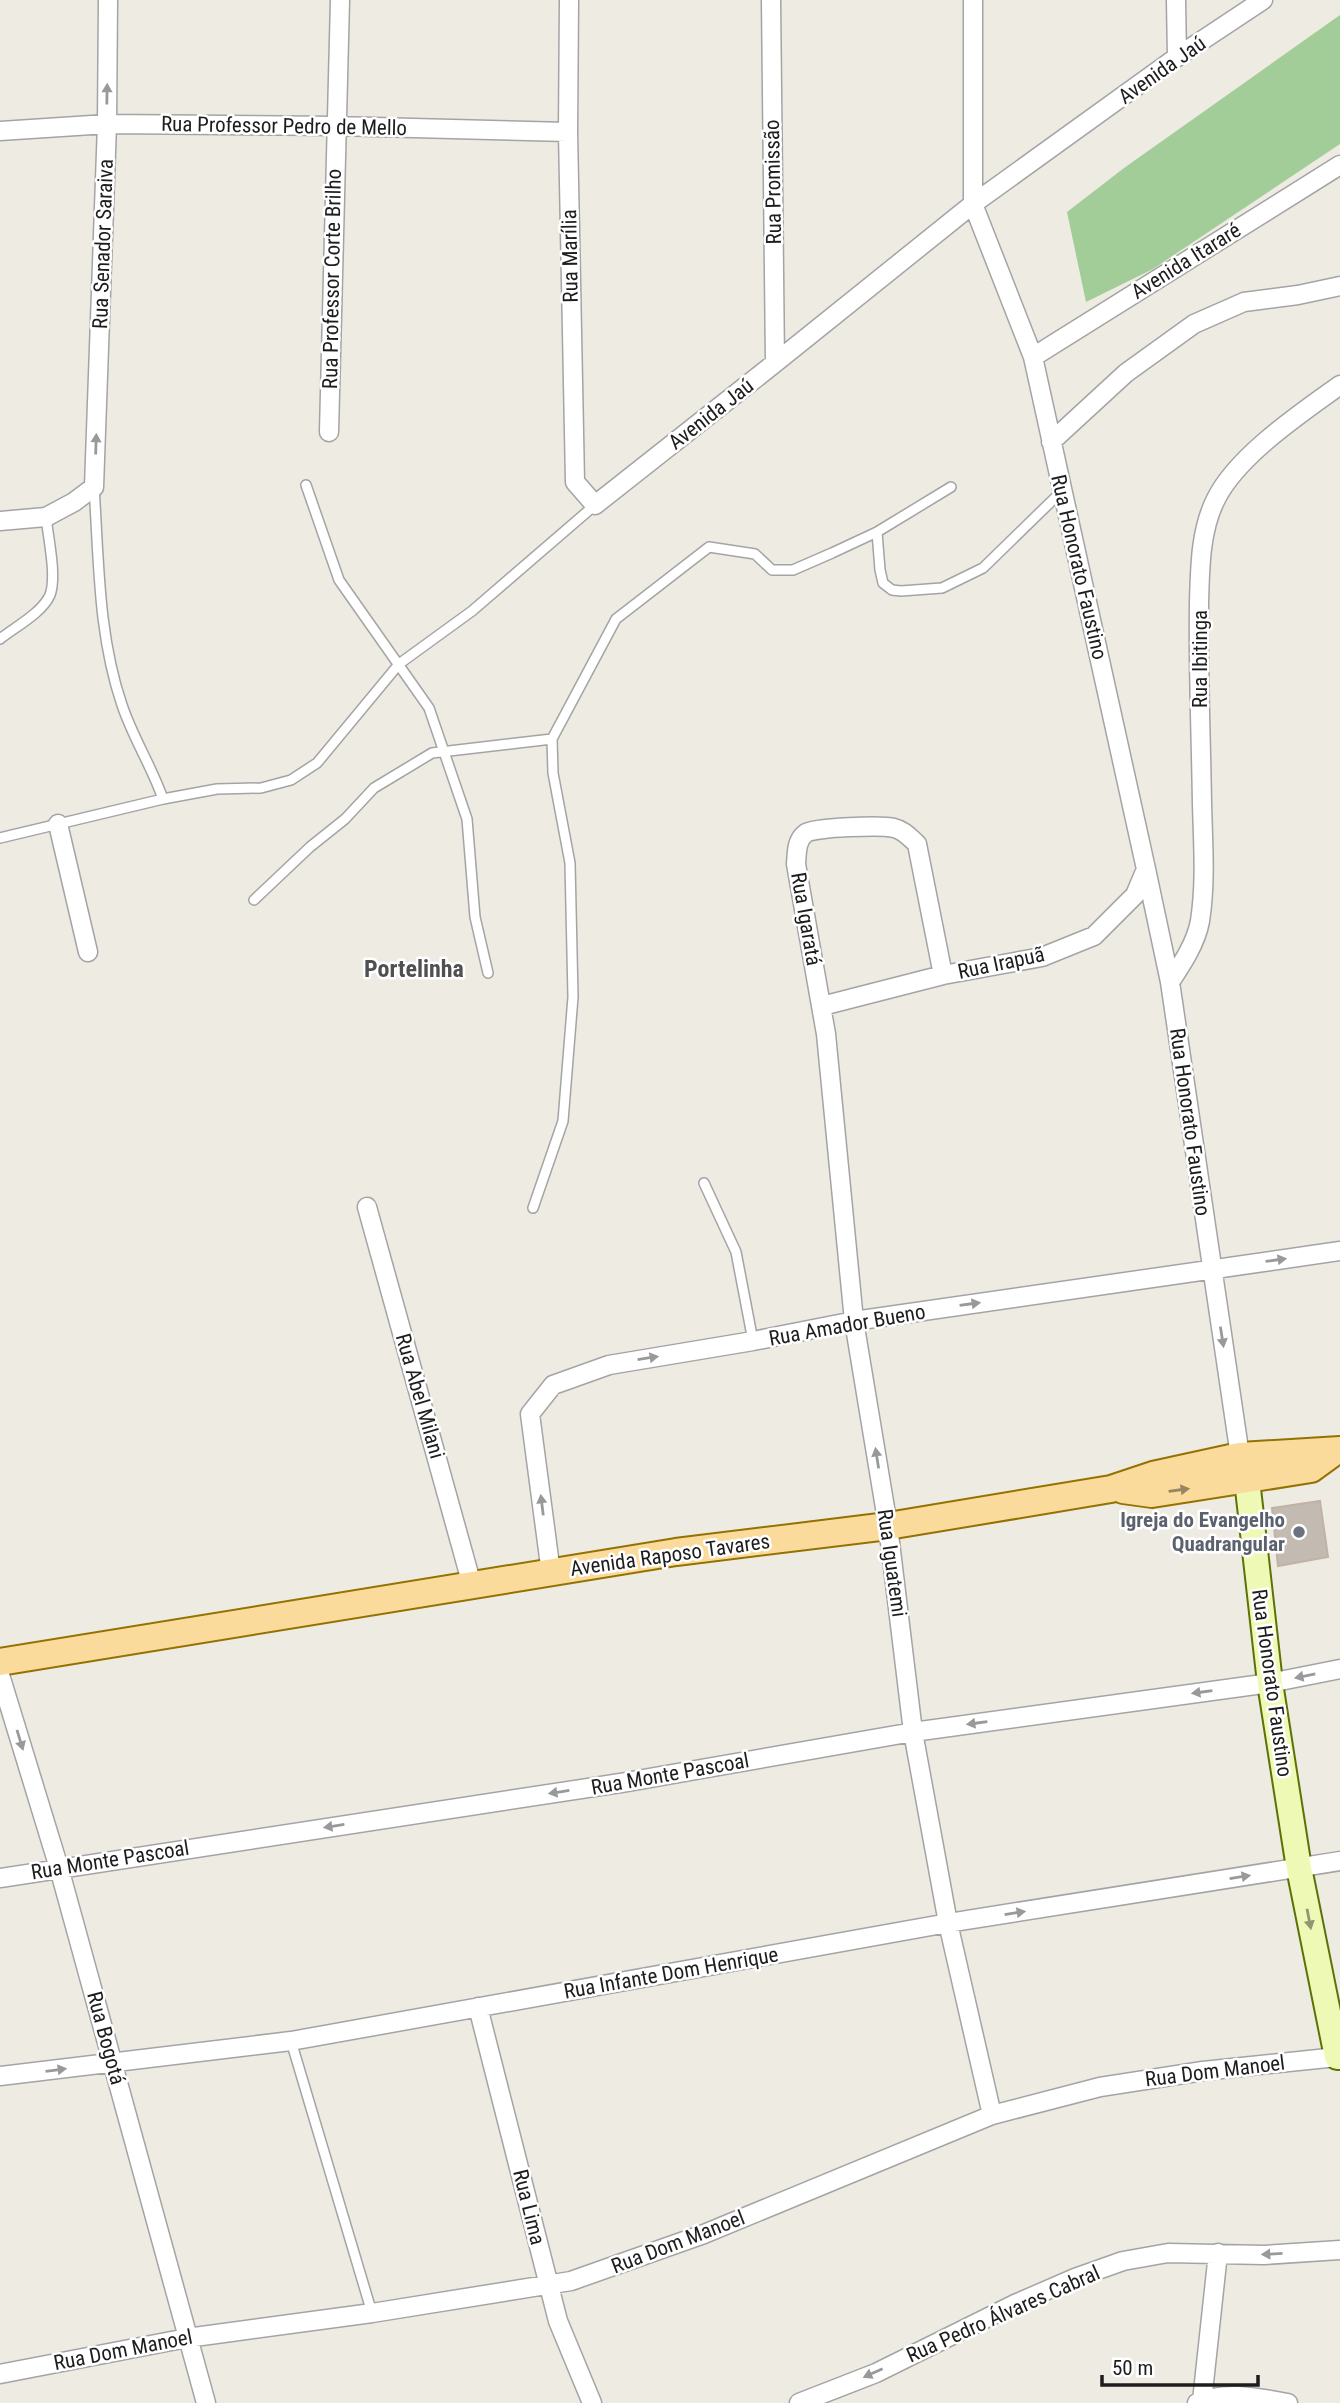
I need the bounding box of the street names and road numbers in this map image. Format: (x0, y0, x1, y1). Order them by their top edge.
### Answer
street label: Avenida Jaú (1114, 31, 1210, 109)
street label: Rua Professor Pedro de Mello (161, 112, 407, 140)
street label: Rua Promissão (760, 119, 786, 245)
street label: Rua Senador Saraiva (88, 159, 118, 329)
street label: Rua Professor Corte Brilho (318, 169, 346, 389)
street label: Rua Marília (557, 209, 583, 303)
street label: Avenida Itararé (1127, 218, 1245, 304)
street label: Avenida Jaú (664, 373, 758, 455)
street label: Rua Honorato Faustino (1046, 472, 1112, 662)
street label: Rua Ibitinga (1188, 610, 1212, 708)
street label: Rua Igaratá (786, 871, 826, 967)
street label: Rua Irapuã (955, 942, 1047, 984)
street label: Rua Honorato Faustino (1165, 1027, 1215, 1217)
street label: Rua Amador Bueno (767, 1299, 927, 1351)
street label: Rua Abel Milani (391, 1331, 449, 1461)
street label: Rua Iguatemi (873, 1508, 911, 1618)
street label: Avenida Raposo Tavares (569, 1529, 771, 1581)
street label: Rua Honorato Faustino (1247, 1588, 1297, 1778)
street label: Rua Monte Pascoal (589, 1748, 751, 1800)
street label: Rua Monte Pascoal (29, 1836, 191, 1884)
street label: Rua Infante Dom Henrique (562, 1942, 780, 2004)
street label: Rua Bogotá (82, 1989, 130, 2087)
street label: Rua Dom Manoel (1144, 2051, 1286, 2091)
street label: Rua Lima (508, 2167, 550, 2247)
street label: Rua Dom Manoel (608, 2206, 748, 2278)
street label: Rua Pedro Álvares Cabral (903, 2261, 1103, 2367)
street label: Rua Dom Manoel (52, 2325, 194, 2375)

